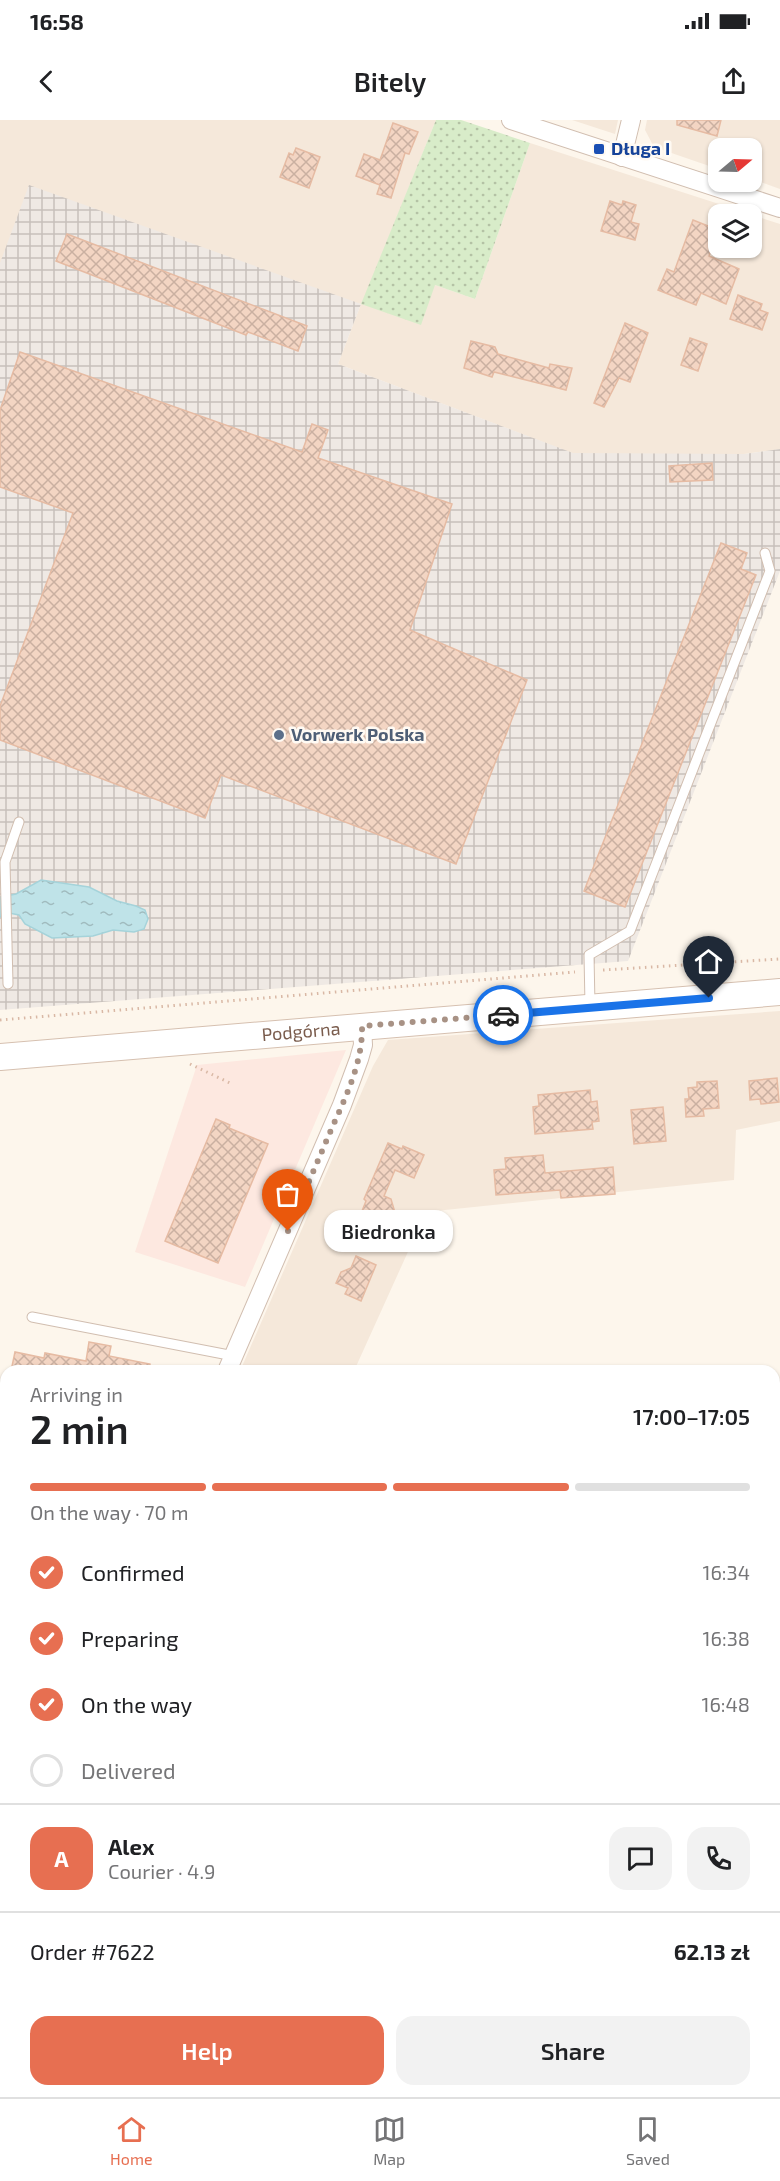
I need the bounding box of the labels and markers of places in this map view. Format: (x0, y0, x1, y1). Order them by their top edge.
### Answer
place label: Długa I (611, 137, 670, 159)
marker: Długa I (592, 142, 606, 156)
place label: Vorwerk Polska (291, 723, 425, 745)
marker: Vorwerk Polska (272, 728, 286, 742)
pin (683, 936, 734, 998)
pin (262, 1169, 313, 1231)
callout: Biedronka (324, 1210, 453, 1252)

